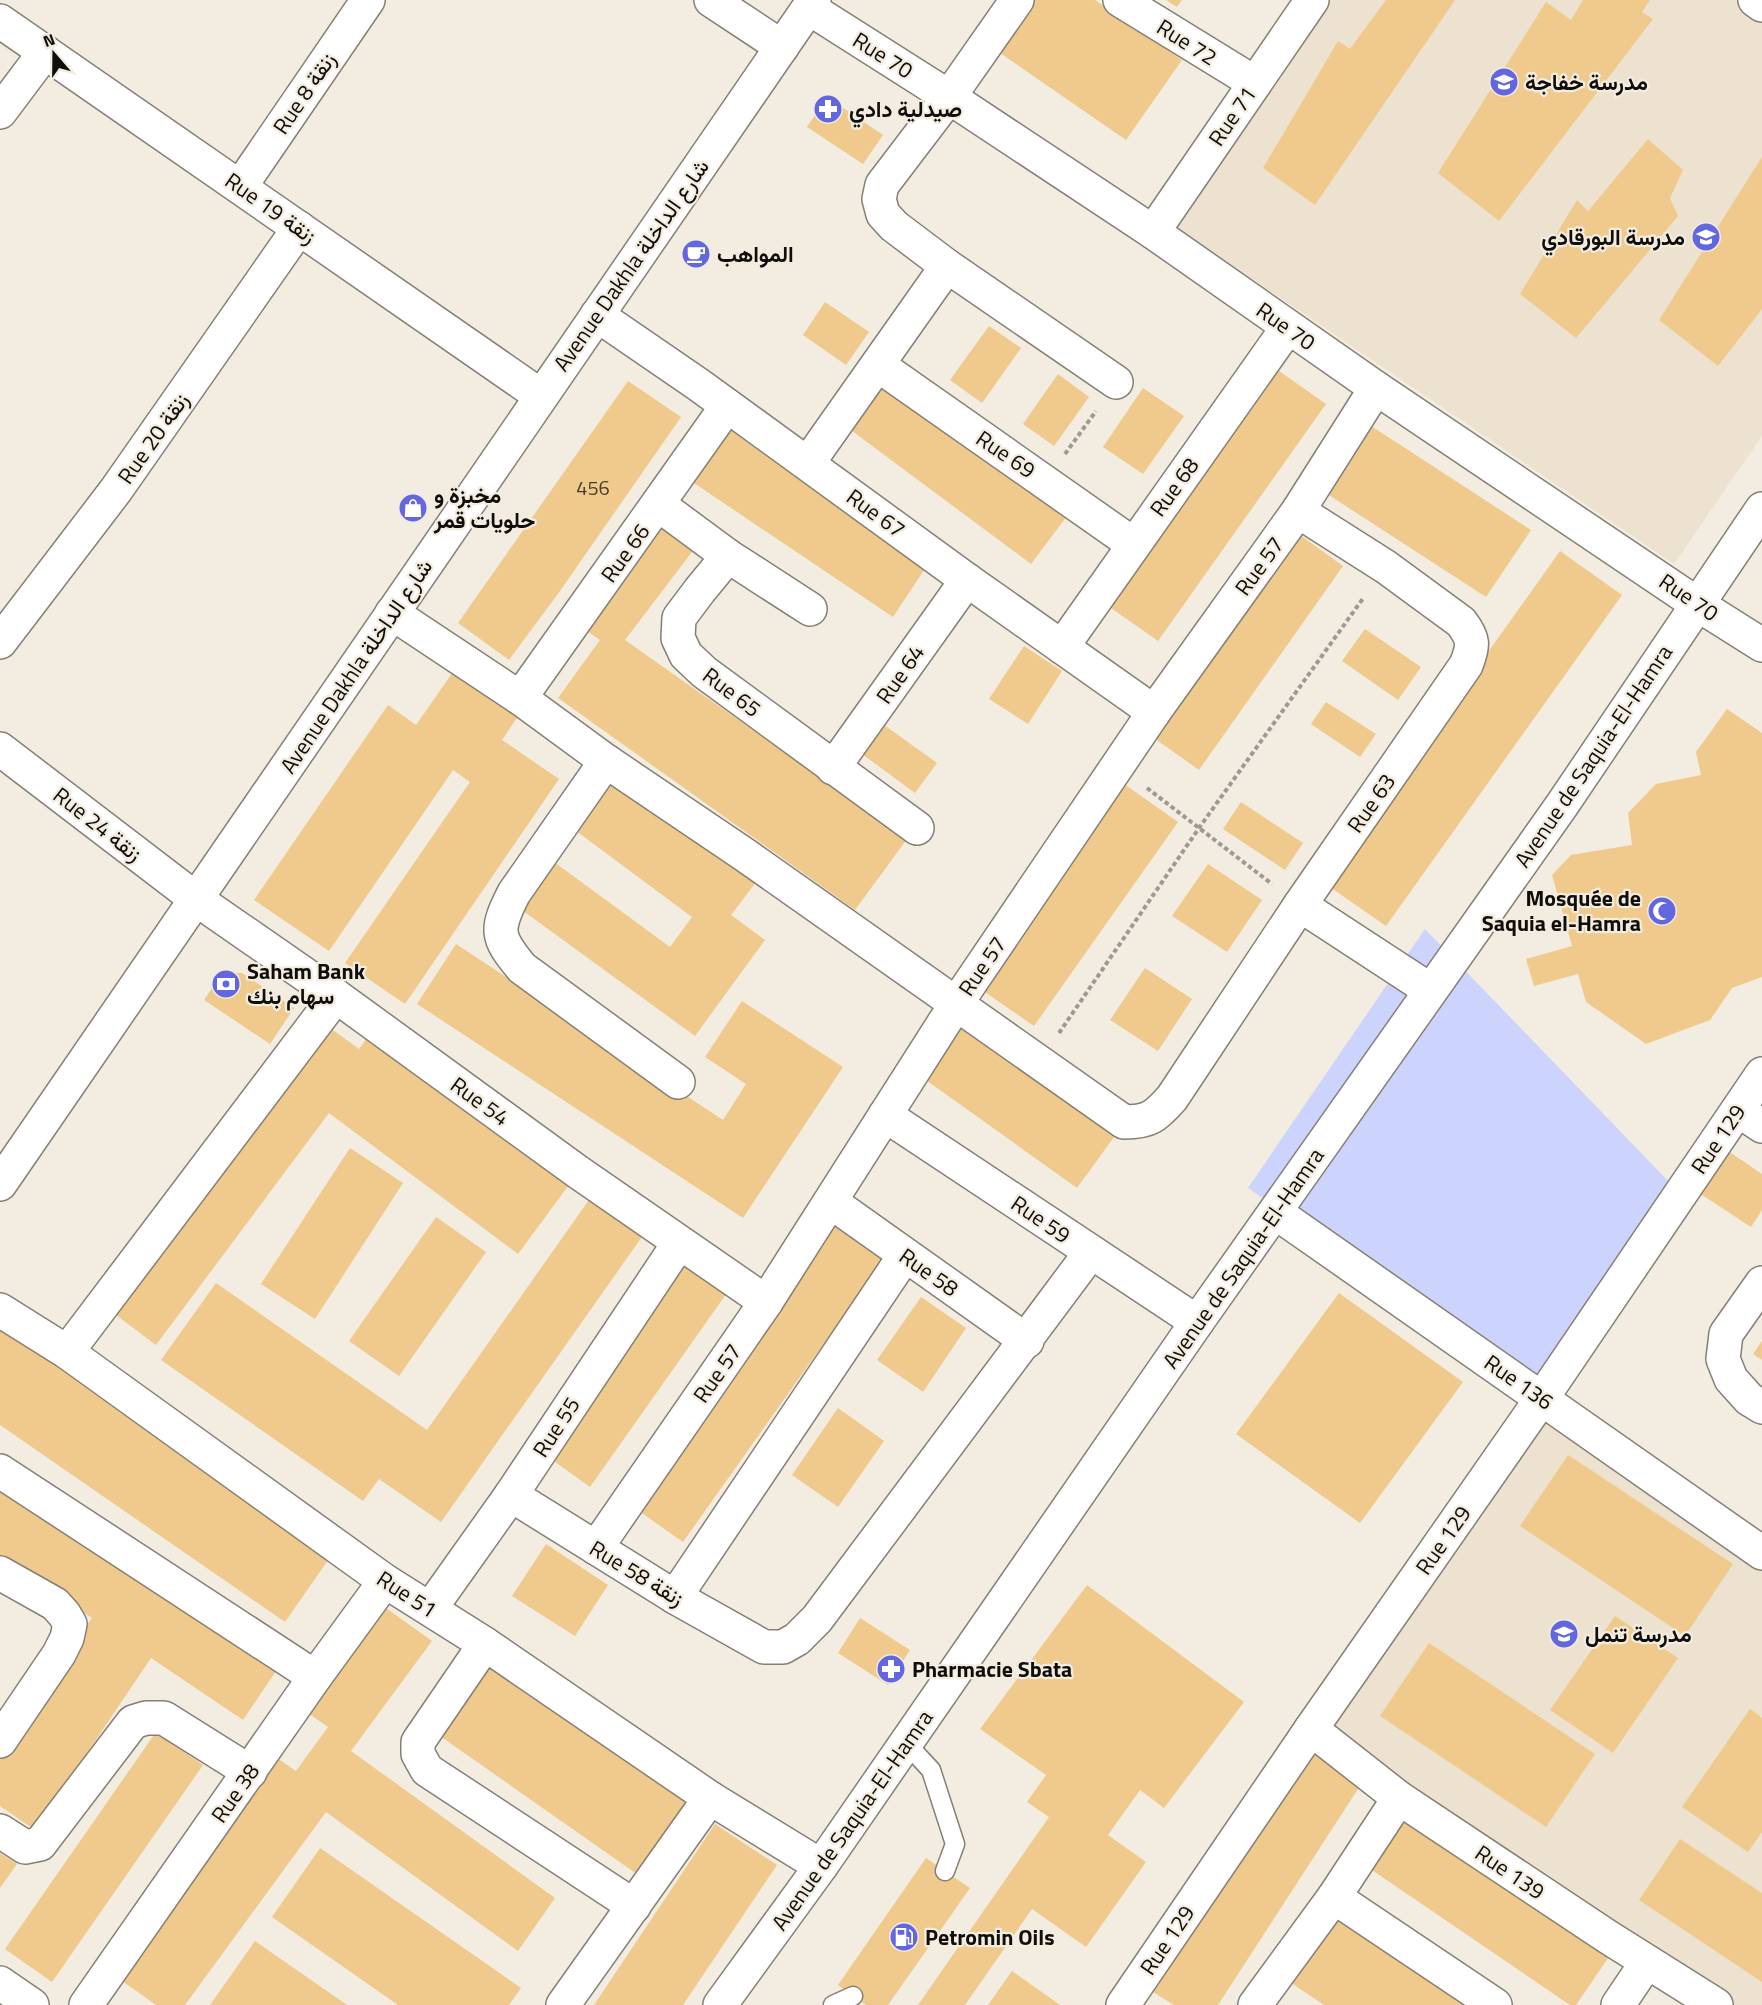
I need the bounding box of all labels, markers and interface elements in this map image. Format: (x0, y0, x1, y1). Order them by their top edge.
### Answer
street label: Rue 72 (1150, 10, 1224, 74)
street label: Rue 70 (846, 23, 920, 87)
north arrow (24, 24, 84, 84)
text: N (40, 27, 58, 53)
street label: Rue 8 زنقة (264, 45, 344, 141)
place label: مدرسة خفاجة (1525, 65, 1648, 99)
school or university icon: مدرسة خفاجة (1488, 66, 1520, 98)
street label: Rue 71 (1200, 79, 1264, 153)
place label: صيدلية دادي (849, 92, 962, 128)
pharmacy icon: صيدلية دادي (812, 93, 844, 125)
street label: Avenue Dakhla شارع الداخلة (545, 152, 717, 378)
street label: Rue 19 زنقة (218, 164, 324, 252)
place label: مدرسة البورقادي (1541, 220, 1685, 256)
school or university icon: مدرسة البورقادي (1690, 221, 1722, 253)
place label: المواهب (717, 237, 794, 271)
cafe icon: المواهب (680, 238, 712, 270)
street label: Rue 70 (1249, 293, 1323, 359)
street label: Rue 20 زنقة (109, 385, 197, 491)
street label: Rue 69 (969, 422, 1043, 486)
street label: Rue 68 (1141, 450, 1207, 524)
house number: 456 (576, 472, 610, 503)
place label: مخبزة و حلويات قمر (433, 478, 535, 537)
street label: Rue 67 (839, 480, 913, 546)
shop icon: مخبزة و حلويات قمر (397, 492, 429, 524)
street label: Rue 66 (592, 516, 658, 590)
street label: Rue 57 (1226, 529, 1292, 603)
street label: Avenue Dakhla شارع الداخلة (271, 552, 441, 780)
street label: Rue 70 (1652, 565, 1726, 629)
street label: Rue 64 (867, 637, 933, 711)
street label: Avenue de Saquia-El-Hamra (1505, 638, 1681, 874)
street label: Rue 65 (696, 659, 768, 725)
street label: Rue 63 (1338, 766, 1404, 840)
street label: Rue 24 زنقة (46, 778, 150, 870)
place label: Mosquée de Saquia el-Hamra (1482, 881, 1641, 940)
mosque icon: Mosquée de Saquia el-Hamra (1646, 895, 1678, 927)
street label: Rue 57 (950, 929, 1014, 1003)
place label: Saham Bank سهام بنك (247, 954, 366, 1013)
bank icon: Saham Bank سهام بنك (210, 968, 242, 1000)
street label: Rue 54 (443, 1068, 517, 1134)
street label: Rue 129 (1682, 1097, 1754, 1181)
street label: Avenue de Saquia-El-Hamra (1154, 1141, 1332, 1375)
street label: Rue 59 (1004, 1187, 1078, 1251)
street label: Rue 58 (892, 1239, 966, 1305)
street label: Rue 57 (684, 1336, 750, 1410)
street label: Rue 136 (1477, 1346, 1561, 1418)
street label: Rue 55 (524, 1390, 588, 1464)
street label: Rue 129 (1407, 1498, 1479, 1582)
street label: Rue 58 زنقة (583, 1531, 691, 1615)
street label: Rue 51 (370, 1562, 444, 1626)
place label: مدرسة تنمل (1585, 1617, 1692, 1651)
school or university icon: مدرسة تنمل (1548, 1618, 1580, 1650)
place label: Pharmacie Sbata (912, 1652, 1072, 1686)
pharmacy icon: Pharmacie Sbata (875, 1653, 907, 1685)
street label: Avenue de Saquia-El-Hamra (763, 1703, 941, 1937)
street label: Rue 38 (202, 1756, 268, 1830)
street label: Rue 139 (1468, 1836, 1552, 1908)
street label: Rue 129 (1131, 1898, 1203, 1982)
place label: Petromin Oils (925, 1920, 1055, 1954)
fuel station icon: Petromin Oils (888, 1921, 920, 1953)

